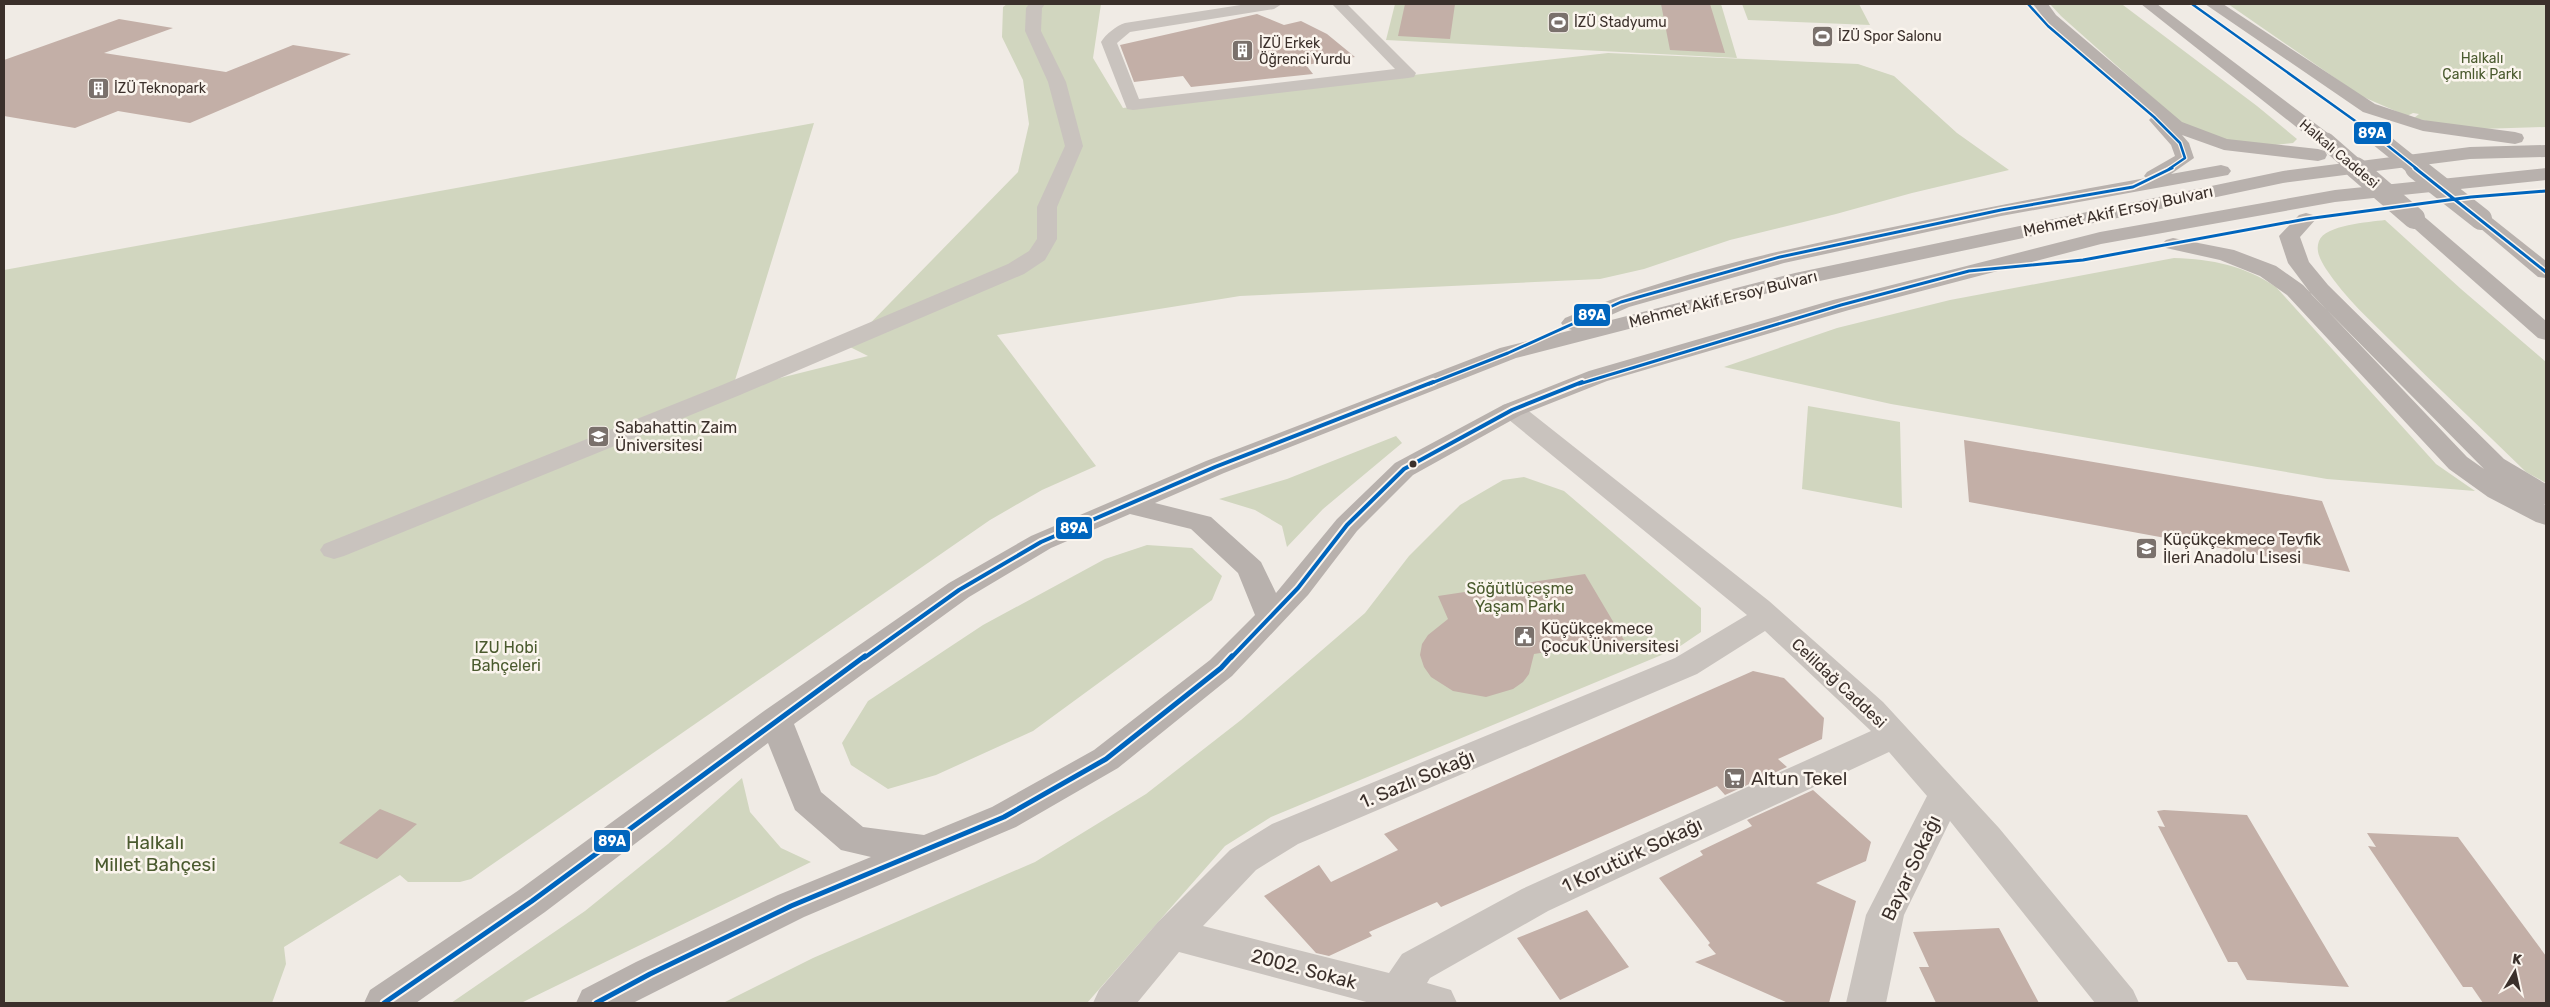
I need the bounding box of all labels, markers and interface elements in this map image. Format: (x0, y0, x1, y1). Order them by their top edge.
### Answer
sports icon: İZÜ Stadyumu (1546, 10, 1570, 34)
place label: İZÜ Stadyumu (1574, 14, 1667, 31)
sports icon: İZÜ Spor Salonu (1810, 24, 1834, 48)
place label: İZÜ Spor Salonu (1838, 28, 1942, 45)
place label: İZÜ Erkek Öğrenci Yurdu (1259, 35, 1351, 68)
building icon: İZÜ Erkek Öğrenci Yurdu (1231, 39, 1255, 63)
park label: Halkalı Çamlık Parkı (2442, 50, 2522, 83)
building icon: İZÜ Teknopark (86, 76, 110, 100)
place label: İZÜ Teknopark (114, 80, 207, 97)
street label: Halkalı Caddesi (2296, 116, 2382, 192)
line badge: 89A (2353, 121, 2392, 145)
text: 89A (2358, 125, 2386, 142)
street label: Mehmet Akif Ersoy Bulvarı (2021, 182, 2215, 240)
street label: Mehmet Akif Ersoy Bulvarı (1627, 266, 1819, 332)
line badge: 89A (1573, 303, 1611, 327)
text: 89A (1578, 307, 1606, 324)
place label: Sabahattin Zaim Üniversitesi (615, 418, 737, 455)
school or university icon: Sabahattin Zaim Üniversitesi (587, 424, 611, 448)
unlabelled marker (1408, 459, 1418, 469)
line badge: 89A (1055, 516, 1093, 540)
text: 89A (1060, 520, 1088, 537)
place label: Küçükçekmece Tevfik İleri Anadolu Lisesi (2163, 530, 2322, 567)
school or university icon: Küçükçekmece Tevfik İleri Anadolu Lisesi (2135, 536, 2159, 560)
park label: Söğütlüçeşme Yaşam Parkı (1466, 579, 1574, 616)
place label: Küçükçekmece Çocuk Üniversitesi (1541, 619, 1679, 656)
public building icon: Küçükçekmece Çocuk Üniversitesi (1513, 625, 1537, 649)
street label: Celildağ Caddesi (1788, 634, 1890, 732)
park label: IZU Hobi Bahçeleri (471, 638, 541, 675)
street label: 1. Sazlı Sokağı (1356, 745, 1478, 813)
supermarket icon: Altun Tekel (1723, 766, 1747, 790)
place label: Altun Tekel (1751, 767, 1847, 790)
street label: 1 Korutürk Sokağı (1558, 812, 1706, 898)
street label: Bayar Sokağı (1877, 812, 1945, 924)
line badge: 89A (593, 829, 631, 853)
park label: Halkalı Millet Bahçesi (94, 831, 216, 876)
text: 89A (598, 833, 626, 850)
street label: 2002. Sokak (1249, 944, 1360, 994)
north arrow (2490, 947, 2540, 997)
text: K (2511, 951, 2524, 969)

